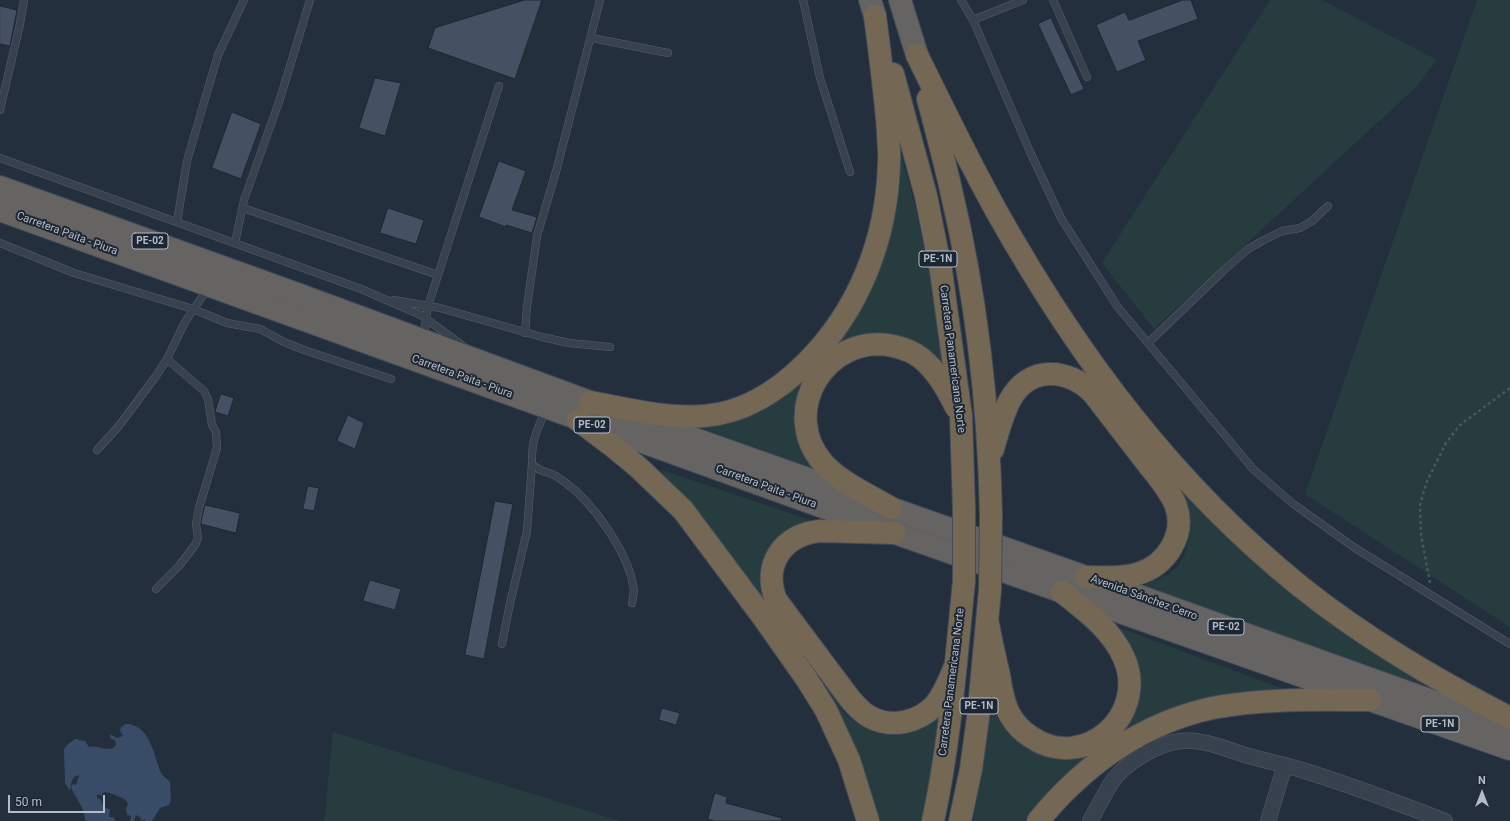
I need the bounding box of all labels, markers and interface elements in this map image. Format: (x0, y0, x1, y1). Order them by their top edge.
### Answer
street label: Carretera Paita - Piura (15, 210, 119, 258)
road number: PE-02 (132, 233, 168, 249)
road number: PE-1N (919, 251, 957, 267)
street label: Carretera Panamericana Norte (936, 284, 968, 434)
street label: Carretera Paita - Piura (410, 353, 514, 401)
road number: PE-02 (574, 417, 610, 433)
street label: Carretera Paita - Piura (714, 463, 818, 511)
street label: Avenida Sánchez Cerro (1089, 573, 1199, 623)
street label: Carretera Panamericana Norte (936, 607, 968, 757)
road number: PE-02 (1208, 619, 1244, 635)
road number: PE-1N (960, 698, 998, 714)
road number: PE-1N (1421, 716, 1459, 732)
north arrow (1462, 773, 1502, 813)
text: N (1478, 774, 1486, 787)
scale bar (10, 787, 107, 813)
text: 50 m (15, 795, 42, 809)

